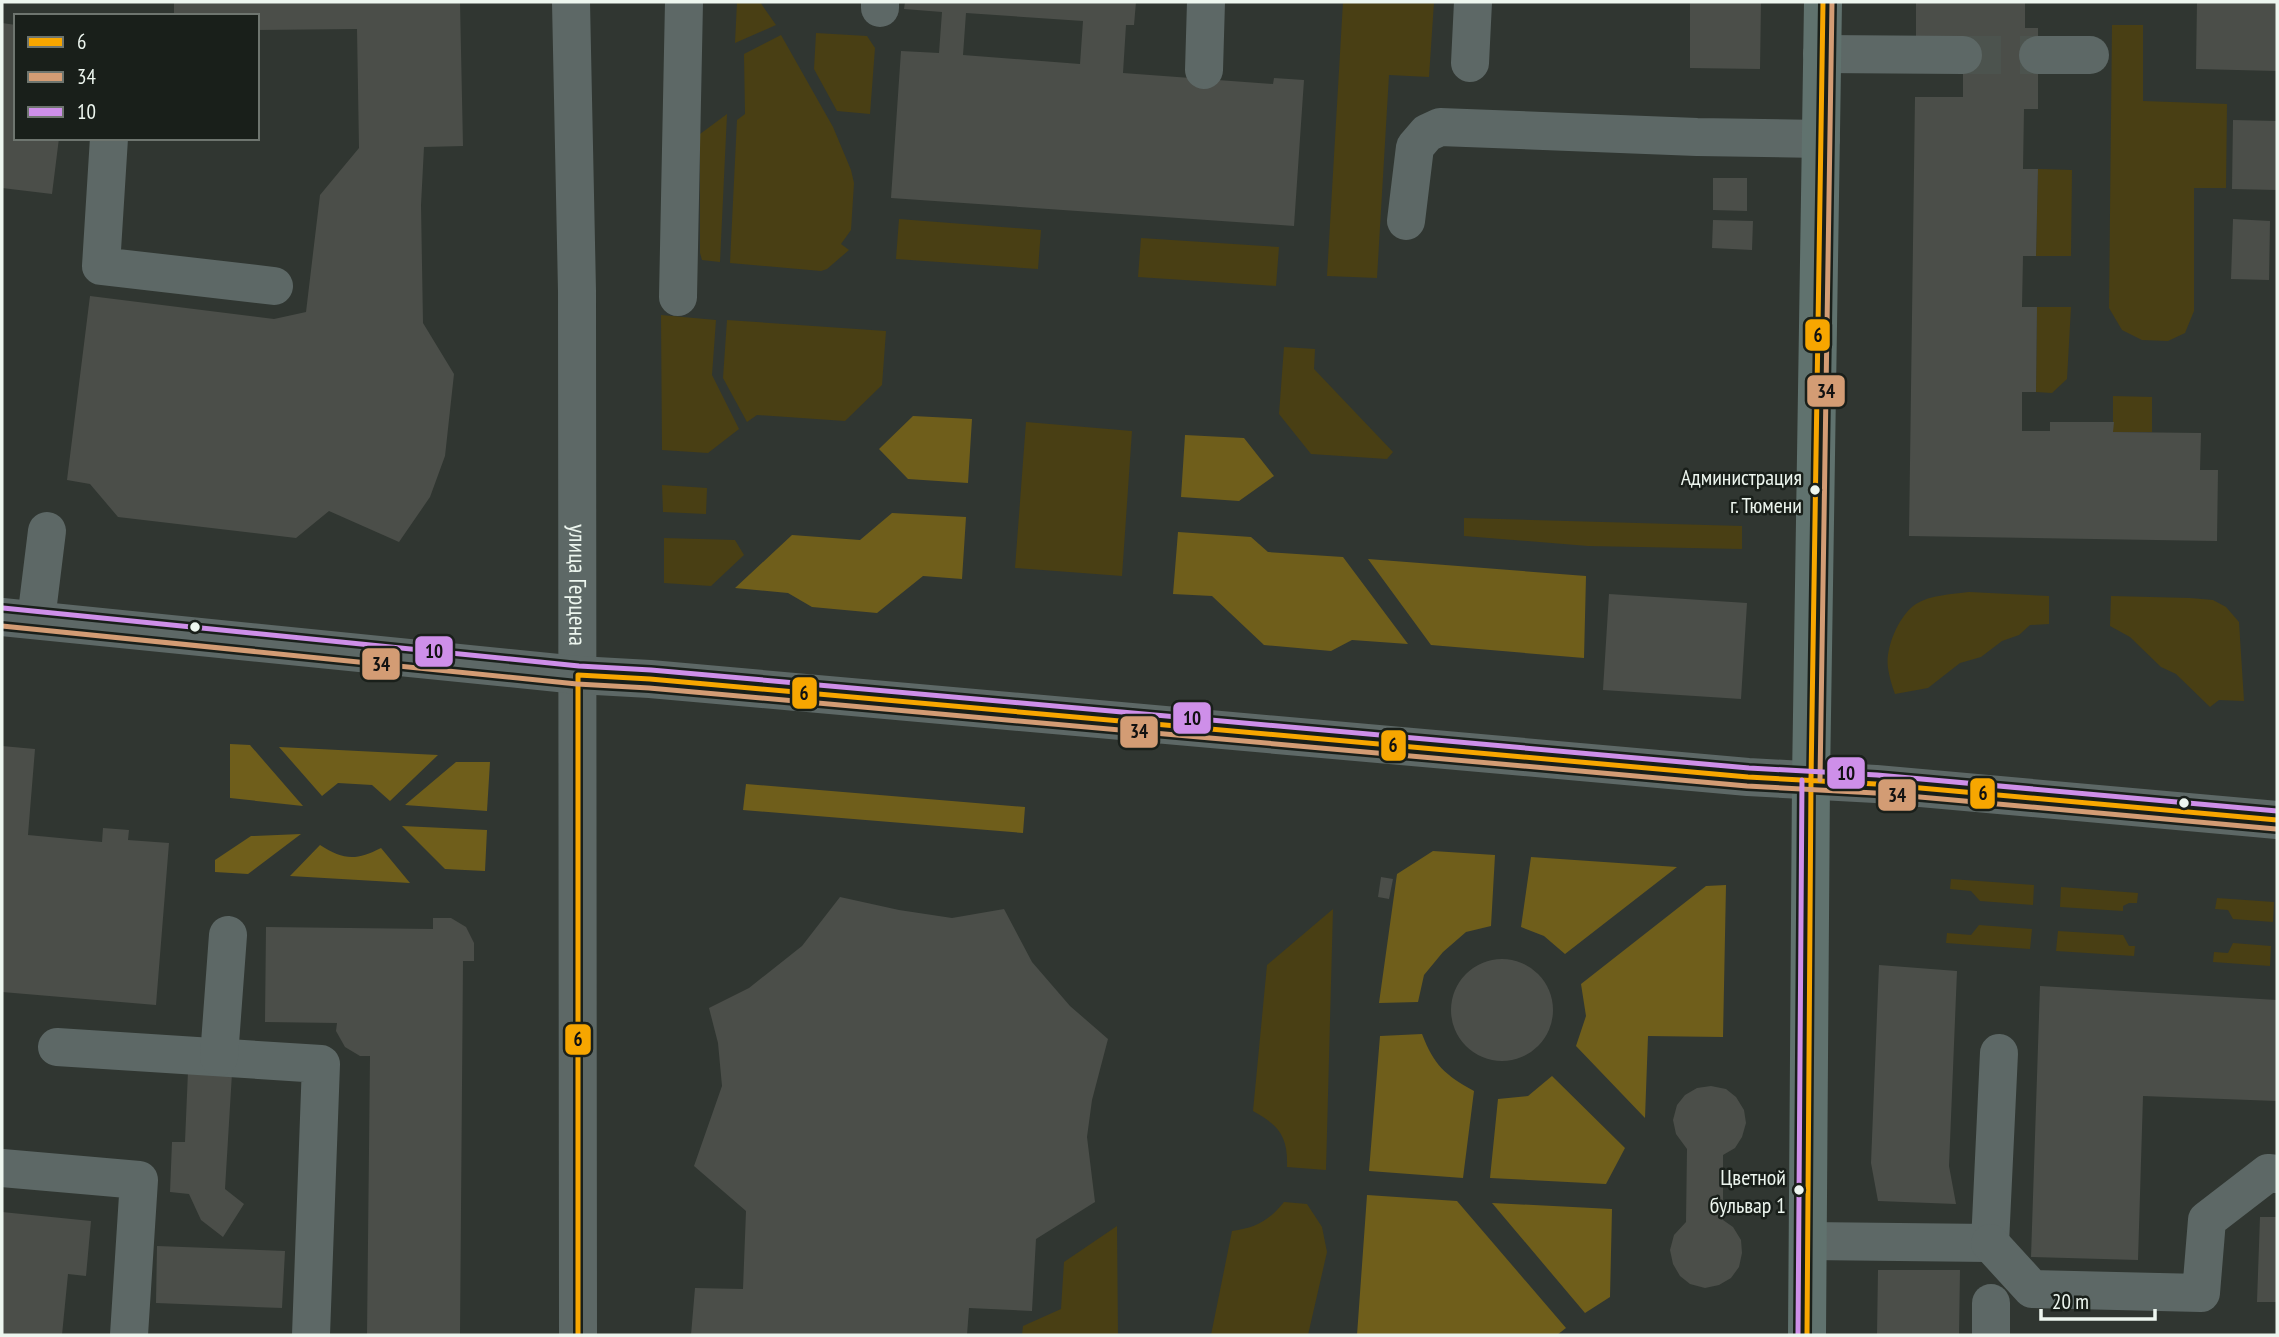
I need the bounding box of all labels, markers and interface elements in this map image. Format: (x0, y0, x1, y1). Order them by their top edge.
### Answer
legend (14, 14, 259, 140)
text: 6 (77, 28, 86, 55)
text: 34 (77, 63, 96, 90)
text: 10 (77, 98, 96, 125)
line badge: 6 (1804, 318, 1831, 352)
text: 6 (1813, 323, 1823, 347)
line badge: 34 (1806, 374, 1846, 408)
text: 34 (1817, 379, 1835, 403)
place label: Администрация г. Тюмени (1681, 463, 1802, 519)
marker: Администрация г. Тюмени (1808, 483, 1822, 497)
street label: улица Герцена (562, 524, 593, 646)
unlabelled marker (188, 620, 202, 634)
line badge: 10 (414, 635, 454, 668)
text: 10 (425, 639, 443, 663)
line badge: 34 (361, 647, 401, 681)
text: 34 (372, 652, 390, 676)
line badge: 6 (791, 676, 818, 710)
text: 6 (799, 681, 809, 705)
line badge: 10 (1172, 701, 1212, 735)
text: 10 (1183, 706, 1201, 730)
line badge: 34 (1119, 715, 1159, 749)
text: 34 (1130, 719, 1148, 743)
line badge: 6 (1380, 729, 1407, 762)
text: 6 (1388, 733, 1398, 757)
line badge: 10 (1826, 756, 1866, 790)
text: 10 (1837, 761, 1855, 785)
line badge: 6 (1969, 777, 1996, 810)
line badge: 34 (1877, 778, 1917, 812)
text: 6 (1978, 781, 1988, 805)
text: 34 (1888, 783, 1906, 807)
unlabelled marker (2177, 796, 2191, 810)
line badge: 6 (564, 1023, 592, 1056)
text: 6 (573, 1027, 583, 1051)
place label: Цветной бульвар 1 (1710, 1163, 1786, 1219)
marker: Цветной бульвар 1 (1792, 1183, 1806, 1197)
scale bar (2041, 1278, 2155, 1322)
text: 20 m (2052, 1288, 2089, 1315)

